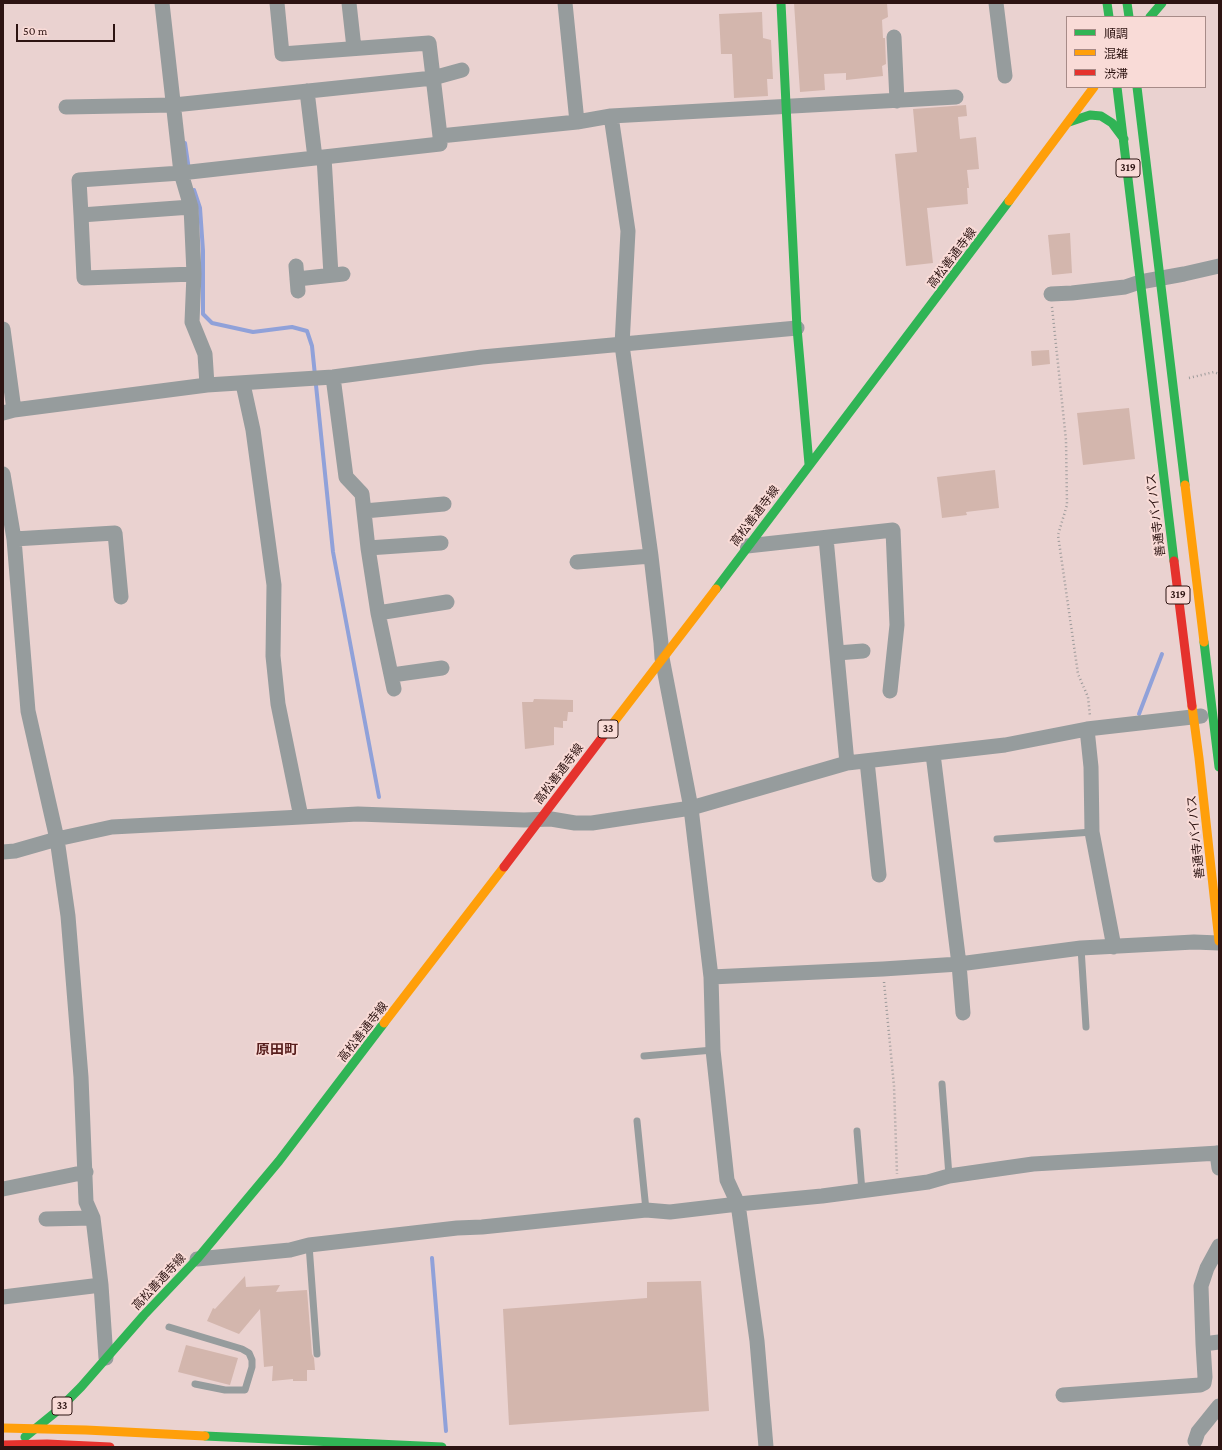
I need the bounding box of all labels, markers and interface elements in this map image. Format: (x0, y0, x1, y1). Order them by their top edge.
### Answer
scale bar (18, 16, 117, 42)
legend (1066, 16, 1206, 88)
text: 50 m (23, 24, 47, 38)
text: 順調 (1104, 27, 1128, 41)
text: 混雑 (1104, 47, 1128, 61)
text: 渋滞 (1104, 67, 1128, 81)
road number: 319 (1116, 159, 1140, 177)
street label: 高松善通寺線 (925, 225, 979, 291)
street label: 善通寺バイパス (1144, 472, 1168, 558)
street label: 高松善通寺線 (728, 483, 782, 549)
road number: 319 (1166, 586, 1190, 604)
road number: 33 (598, 720, 618, 738)
street label: 高松善通寺線 (532, 741, 586, 807)
street label: 善通寺バイパス (1184, 794, 1208, 880)
street label: 高松善通寺線 (335, 999, 391, 1065)
district label: 原田町 (256, 1042, 298, 1058)
street label: 高松善通寺線 (129, 1251, 189, 1313)
road number: 33 (52, 1397, 72, 1415)

